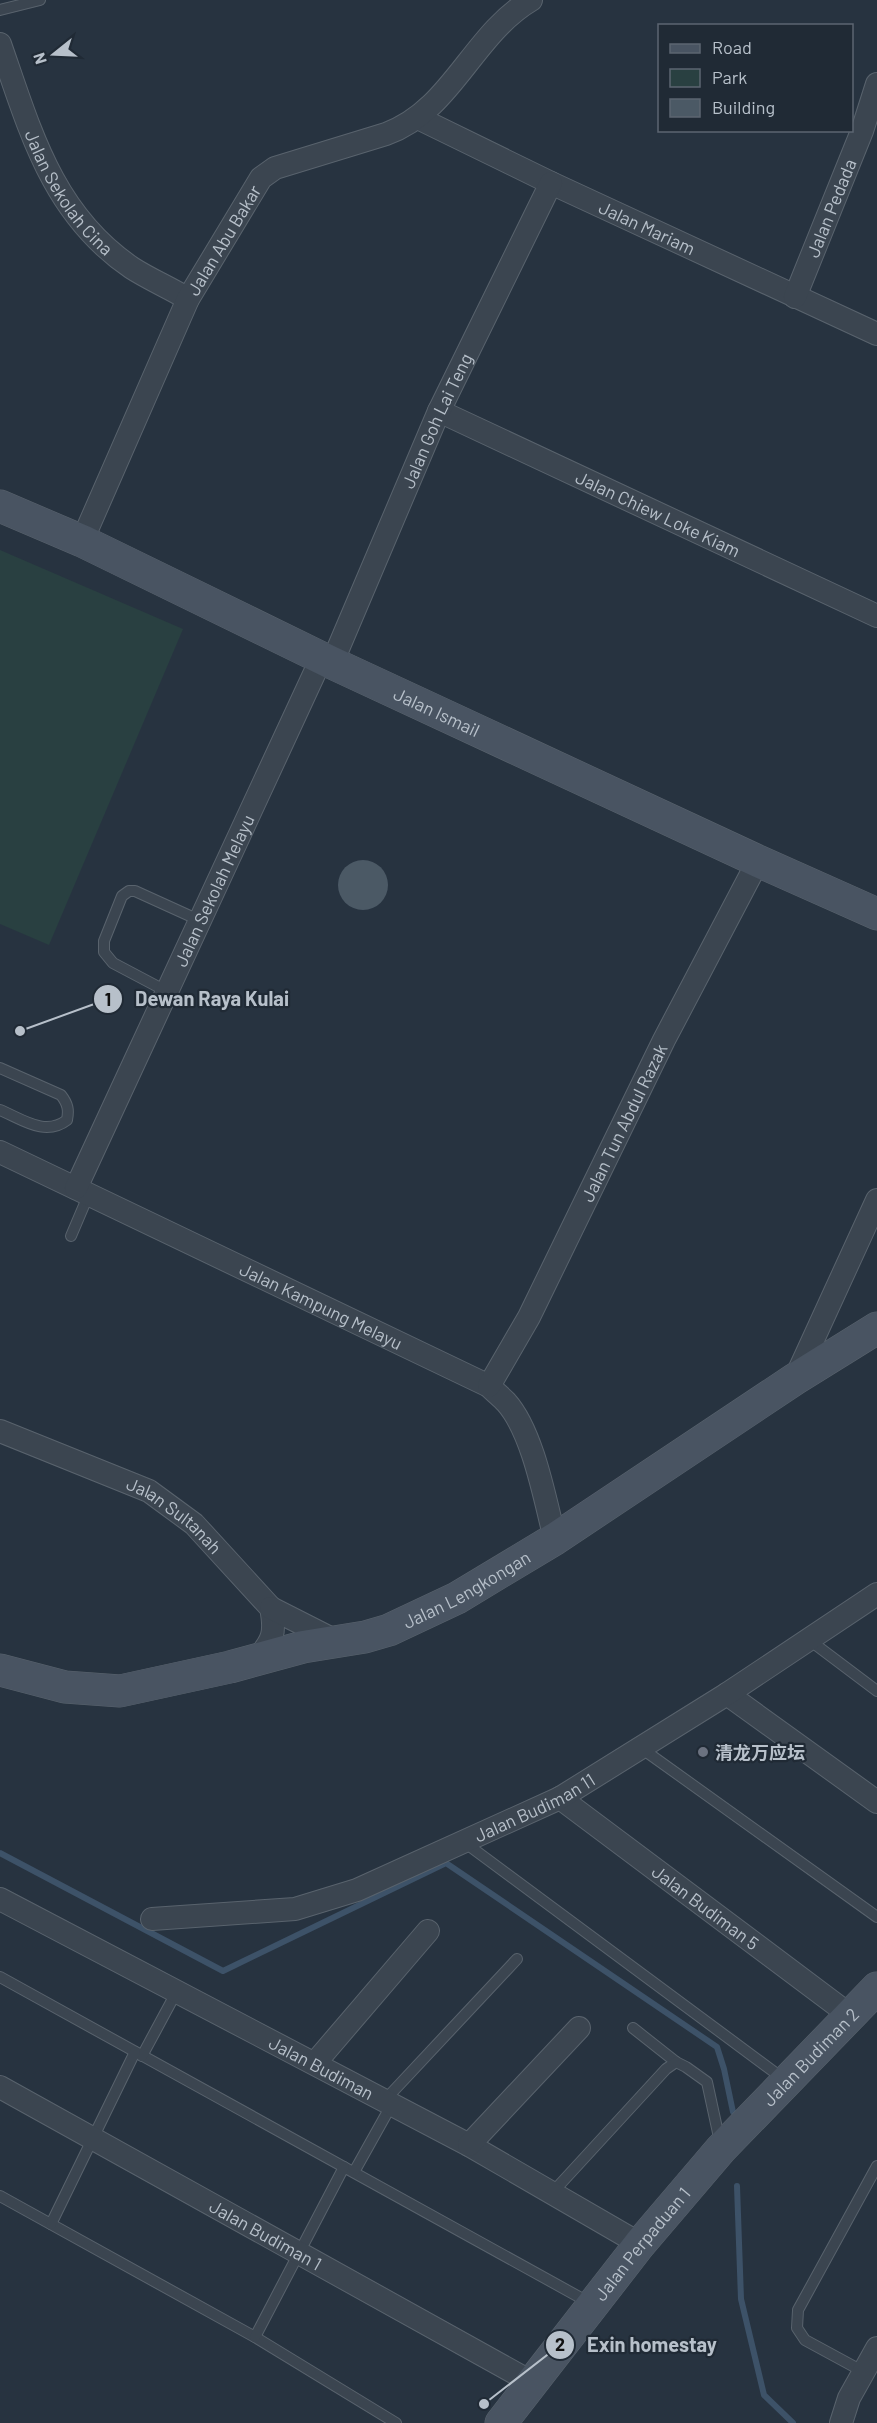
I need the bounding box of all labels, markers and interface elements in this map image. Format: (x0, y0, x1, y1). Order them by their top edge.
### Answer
north arrow (24, 24, 84, 84)
legend (658, 24, 853, 132)
text: Road (712, 36, 752, 58)
text: N (29, 51, 50, 67)
text: Park (712, 66, 747, 88)
text: Building (712, 96, 775, 118)
street label: Jalan Sekolah Cina (21, 127, 118, 260)
street label: Jalan Pedada (801, 156, 861, 260)
street label: Jalan Abu Bakar (182, 180, 266, 299)
street label: Jalan Mariam (596, 196, 699, 259)
street label: Jalan Goh Lai Teng (397, 349, 477, 491)
street label: Jalan Chiew Loke Kiam (572, 466, 744, 562)
street label: Jalan Ismail (390, 682, 483, 741)
street label: Jalan Sekolah Melayu (169, 811, 259, 970)
callout: Dewan Raya Kulai (93, 980, 301, 1018)
text: Dewan Raya Kulai (135, 986, 289, 1010)
text: 1 (105, 988, 111, 1010)
street label: Jalan Tun Abdul Razak (576, 1040, 672, 1205)
street label: Jalan Kampung Melayu (236, 1257, 406, 1354)
street label: Jalan Sultanah (123, 1472, 226, 1558)
street label: Jalan Lengkongan (399, 1545, 534, 1633)
place label: 清龙万应坛 (715, 1741, 805, 1763)
marker: 清龙万应坛 (696, 1745, 710, 1759)
street label: Jalan Budiman 11 (471, 1768, 599, 1846)
street label: Jalan Budiman 5 (648, 1860, 763, 1954)
street label: Jalan Budiman 2 (758, 2003, 863, 2110)
street label: Jalan Budiman (265, 2031, 378, 2104)
street label: Jalan Perpaduan 1 (589, 2182, 695, 2305)
street label: Jalan Budiman 1 (206, 2195, 326, 2275)
callout: Exin homestay (545, 2326, 729, 2364)
text: Exin homestay (587, 2332, 717, 2356)
text: 2 (555, 2333, 565, 2355)

